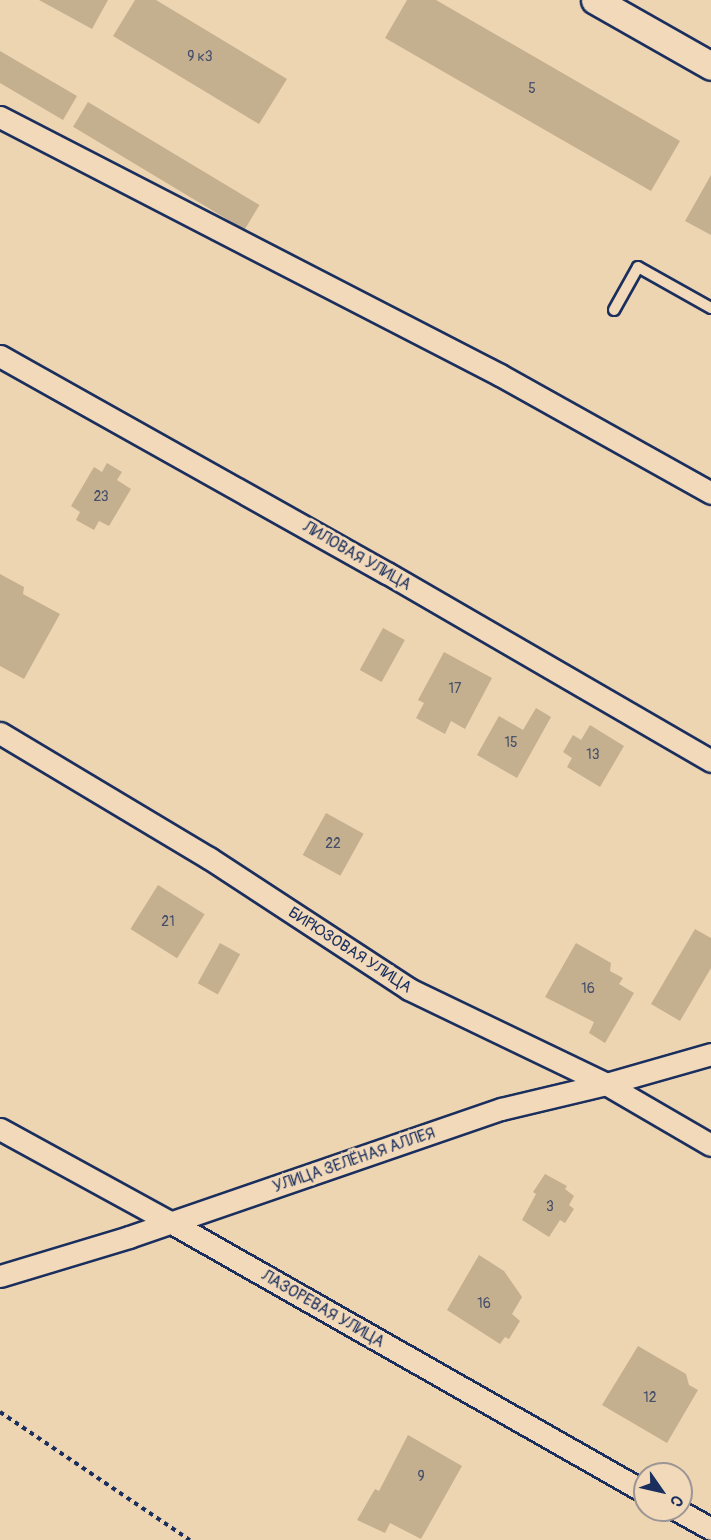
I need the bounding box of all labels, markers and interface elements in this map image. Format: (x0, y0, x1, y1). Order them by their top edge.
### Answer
house number: 9 к3 (187, 49, 213, 65)
house number: 5 (528, 81, 536, 97)
house number: 23 (93, 489, 109, 505)
street label: ЛИЛОВАЯ УЛИЦА (300, 517, 414, 595)
house number: 17 (449, 681, 461, 697)
house number: 15 (504, 735, 518, 751)
house number: 13 (586, 747, 600, 763)
house number: 22 (325, 836, 341, 852)
street label: БИРЮЗОВАЯ УЛИЦА (285, 903, 415, 997)
house number: 21 (161, 914, 175, 930)
house number: 16 (581, 981, 595, 997)
street label: УЛИЦА ЗЕЛЁНАЯ АЛЛЕЯ (270, 1123, 438, 1197)
house number: 3 (546, 1199, 554, 1215)
street label: ЛАЗОРЕВАЯ УЛИЦА (258, 1266, 388, 1352)
house number: 16 (477, 1296, 491, 1312)
house number: 12 (643, 1390, 657, 1406)
north arrow (633, 1462, 693, 1522)
house number: 9 (417, 1469, 425, 1485)
text: С (665, 1491, 687, 1511)

